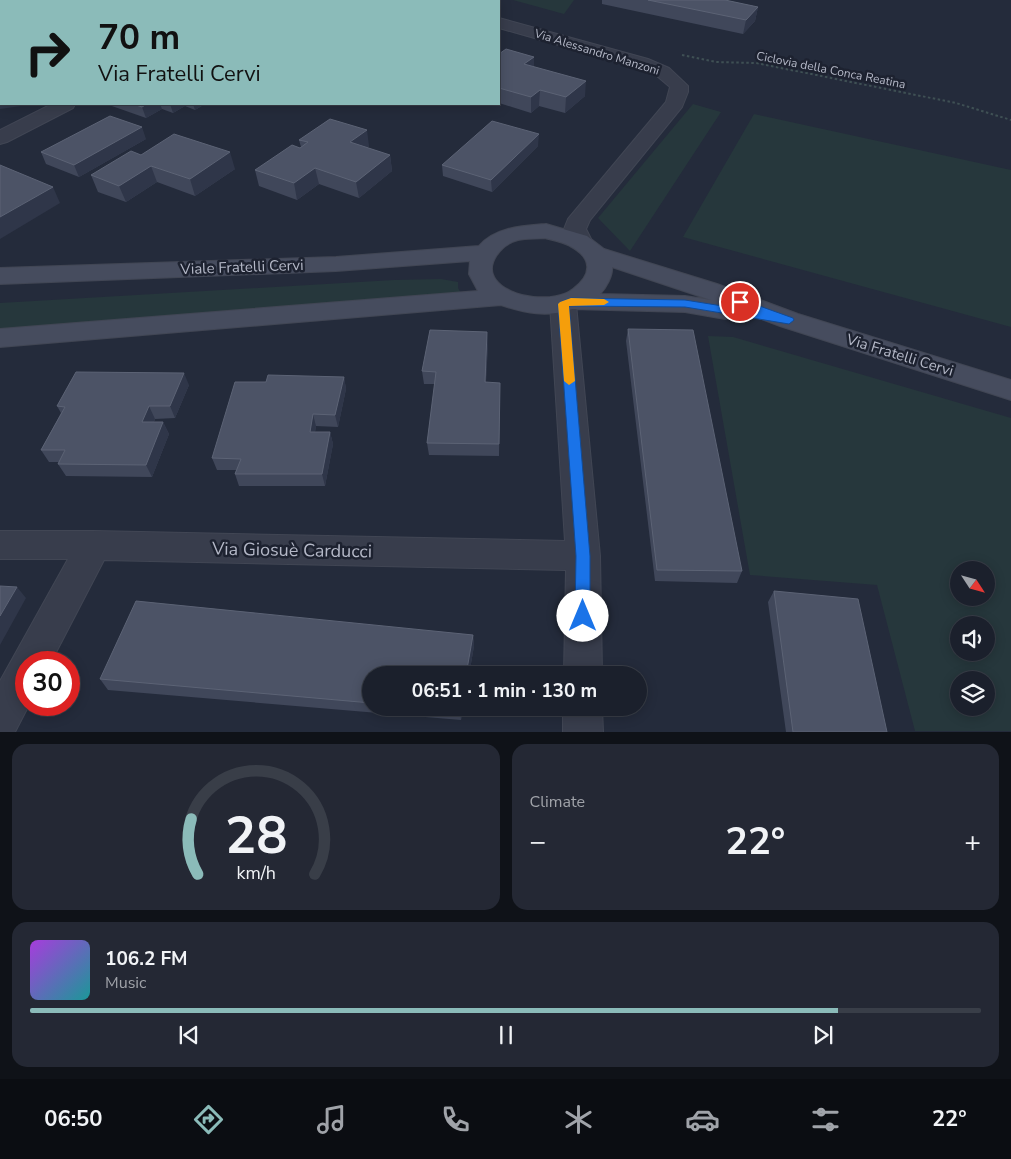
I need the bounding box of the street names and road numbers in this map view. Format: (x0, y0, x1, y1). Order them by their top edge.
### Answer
street label: Via Alessandro Manzoni (532, 25, 661, 79)
street label: Ciclovia della Conca Reatina (755, 48, 907, 92)
street label: Viale Fratelli Cervi (179, 255, 304, 279)
street label: Via Fratelli Cervi (843, 329, 956, 381)
street label: Via Giosuè Carducci (211, 537, 372, 563)

